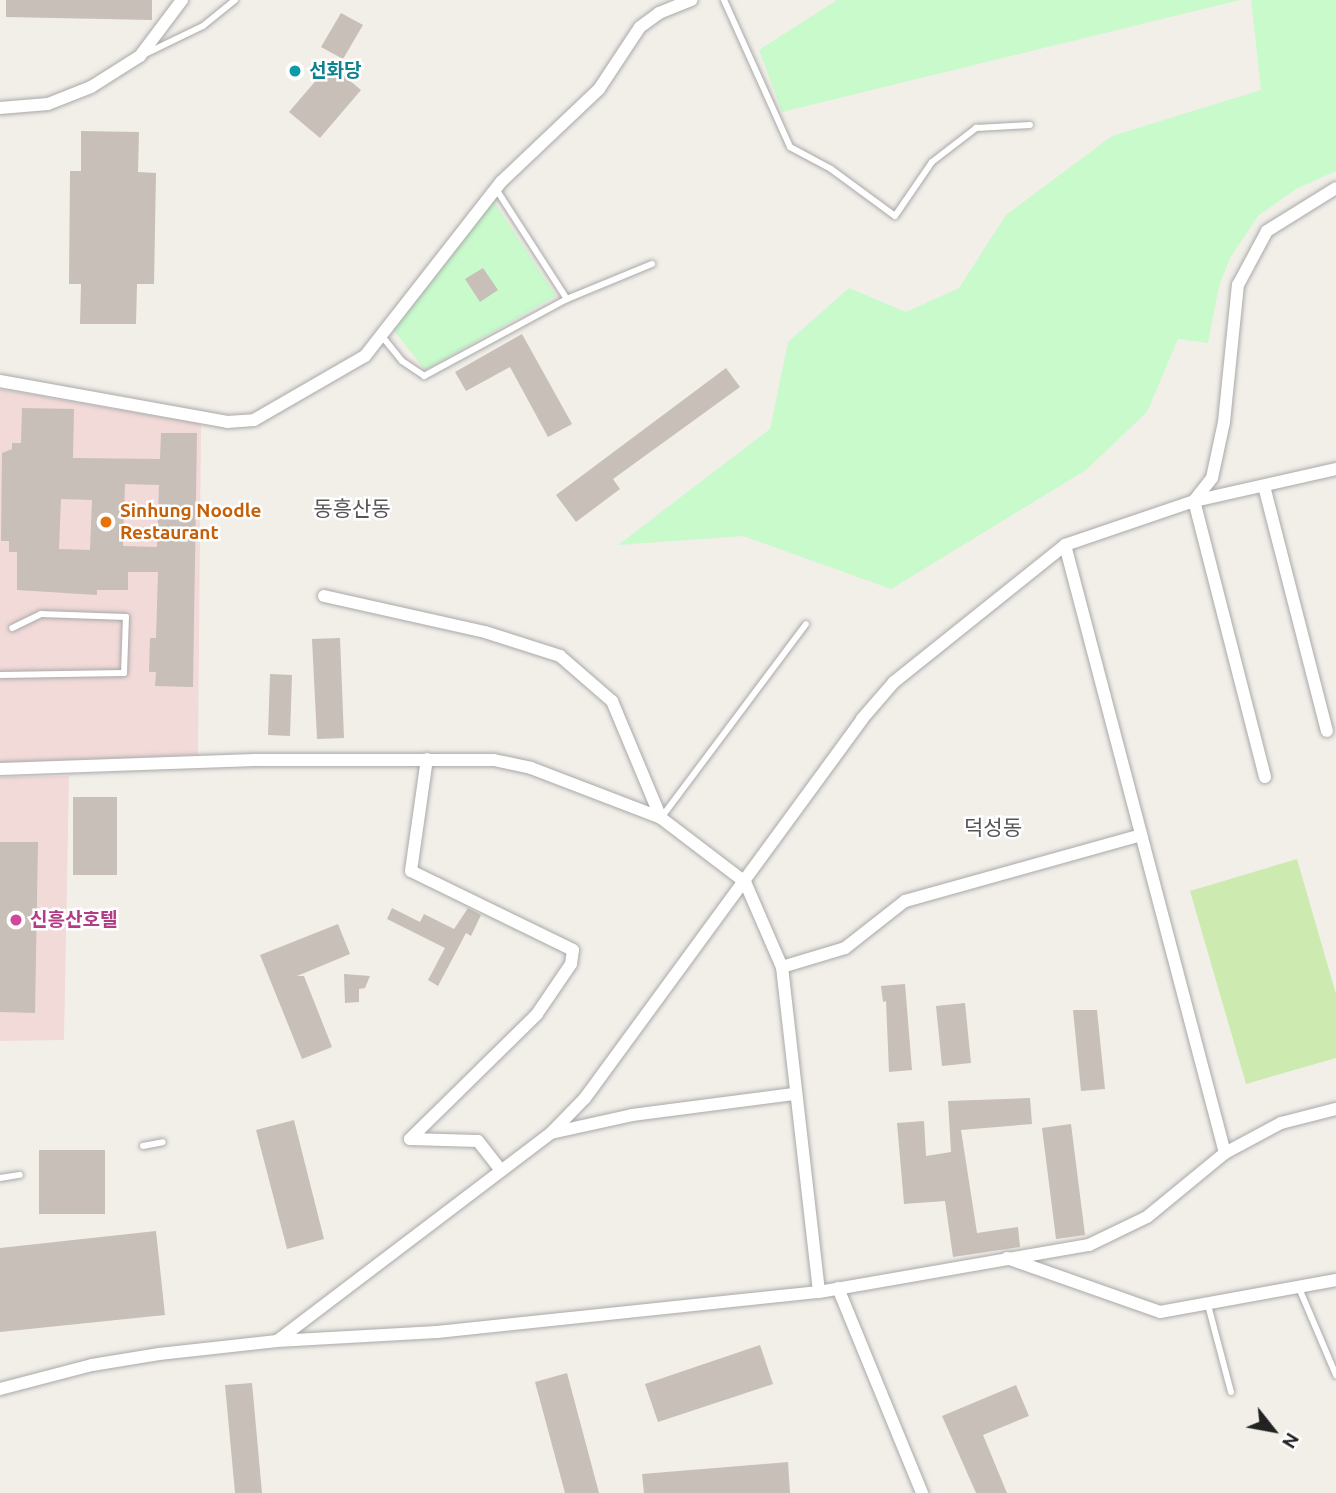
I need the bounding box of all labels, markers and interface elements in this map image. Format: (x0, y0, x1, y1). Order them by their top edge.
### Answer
place label: 선화당 (309, 60, 361, 82)
marker: 선화당 (287, 63, 303, 79)
district label: 동흥산동 (313, 495, 391, 521)
place label: Sinhung Noodle Restaurant (120, 500, 261, 544)
marker: Sinhung Noodle Restaurant (98, 514, 114, 530)
district label: 덕성동 (964, 814, 1022, 840)
place label: 신흥산호텔 (30, 909, 117, 931)
marker: 신흥산호텔 (8, 912, 24, 928)
north arrow (1238, 1395, 1308, 1465)
text: N (1278, 1429, 1304, 1453)

